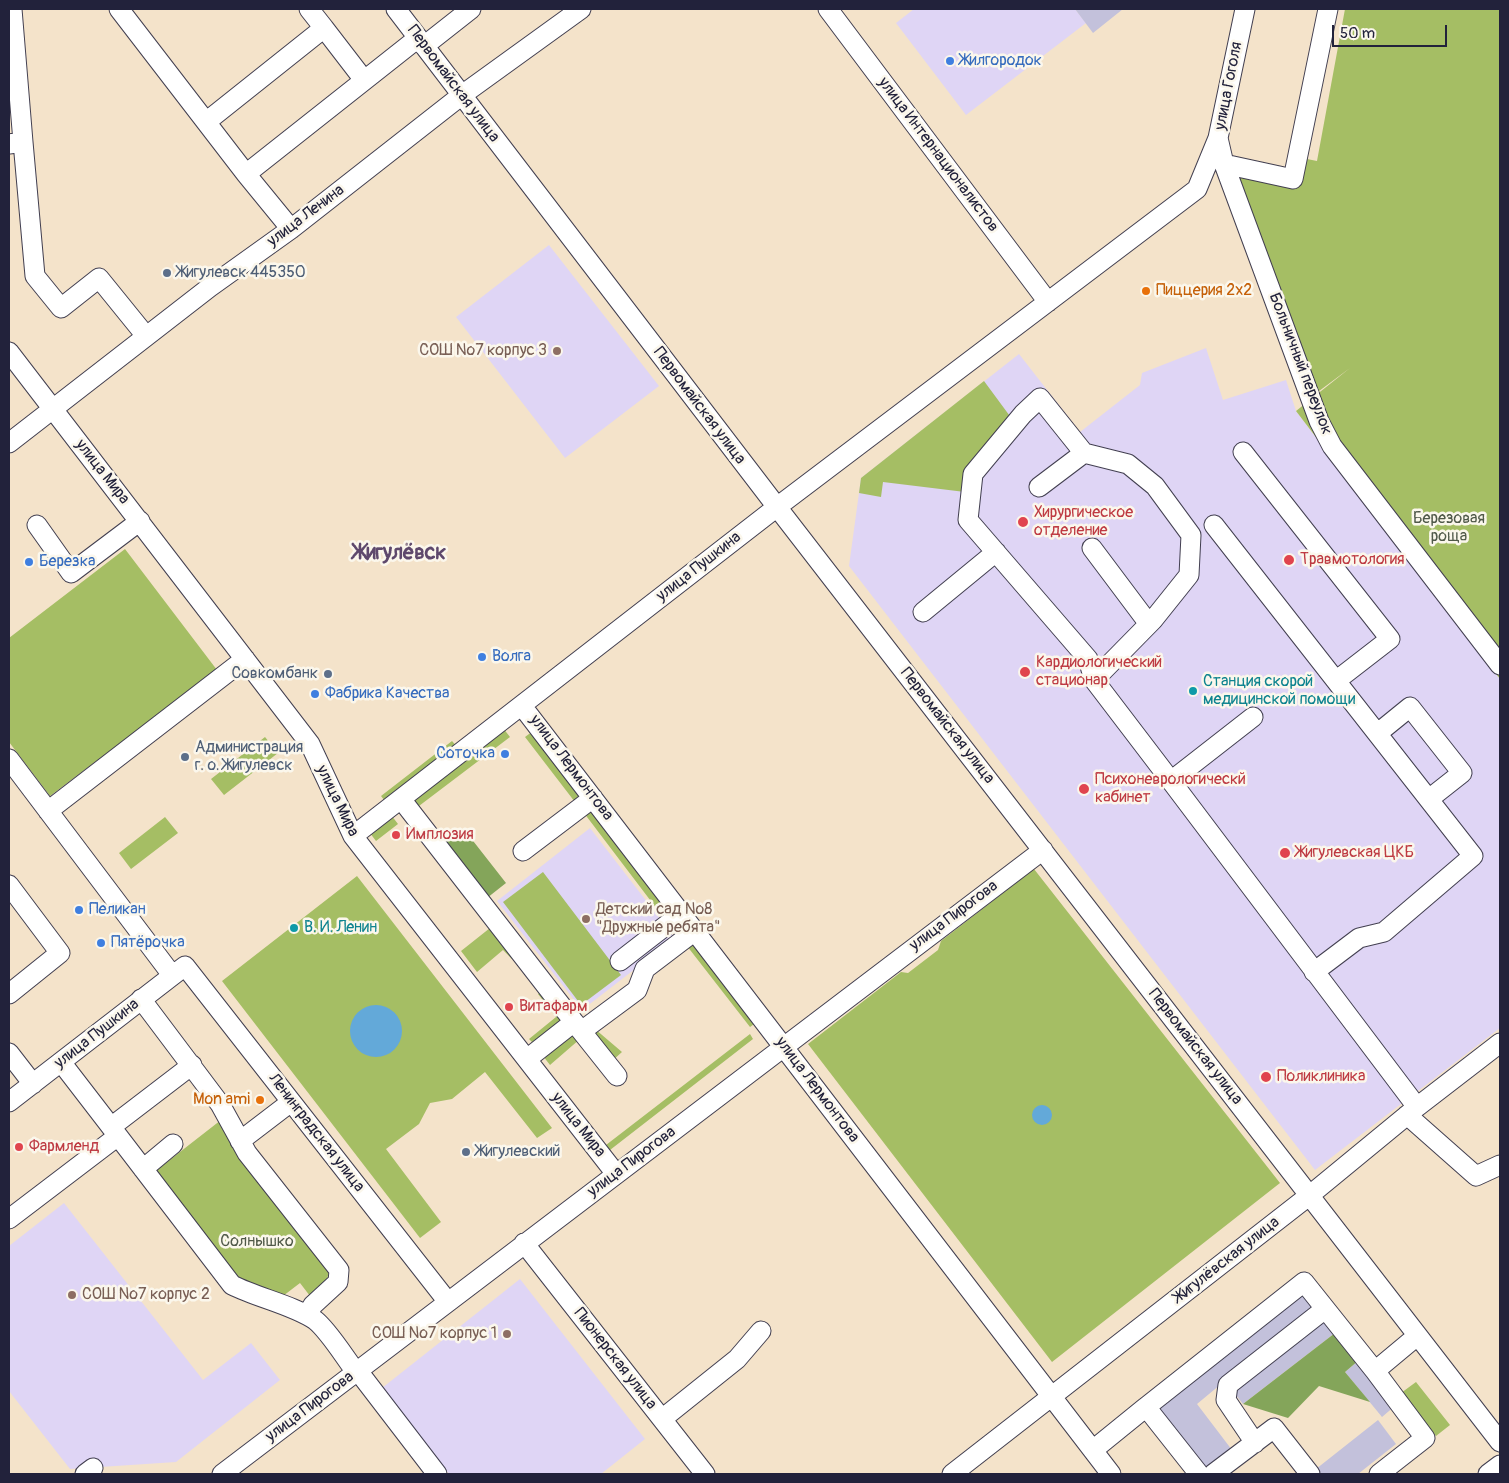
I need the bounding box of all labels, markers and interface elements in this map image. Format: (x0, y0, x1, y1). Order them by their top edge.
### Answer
scale bar (1334, 15, 1449, 47)
street label: Первомайская улица (403, 22, 503, 146)
text: 50 m (1340, 24, 1375, 43)
street label: улица Гоголя (1211, 40, 1247, 132)
place label: Жилгородок (960, 51, 1042, 71)
marker: Жилгородок (944, 55, 956, 67)
street label: улица Интернационалистов (874, 74, 1002, 236)
street label: улица Ленина (264, 181, 348, 251)
place label: Жигулевск 445350 (177, 263, 306, 283)
marker: Жигулевск 445350 (161, 267, 173, 279)
place label: Пиццерия 2х2 (1156, 281, 1252, 301)
marker: Пиццерия 2х2 (1140, 285, 1152, 297)
street label: Больничный переулок (1264, 290, 1336, 438)
place label: СОШ №7 корпус 3 (419, 341, 547, 361)
street label: Первомайская улица (649, 344, 749, 468)
marker: СОШ №7 корпус 3 (551, 345, 563, 357)
street label: улица Мира (71, 436, 133, 508)
place label: Хирургическое отделение (1034, 503, 1133, 541)
park label: Березовая роща (1413, 509, 1485, 547)
marker: Хирургическое отделение (1016, 515, 1030, 529)
street label: улица Пушкина (653, 528, 745, 606)
district label: Жигулёвск (354, 541, 446, 567)
place label: Травмотология (1300, 550, 1405, 570)
place label: Березка (39, 552, 95, 572)
marker: Травмотология (1282, 553, 1296, 567)
marker: Березка (23, 556, 35, 568)
place label: Волга (492, 647, 531, 667)
marker: Волга (476, 651, 488, 663)
place label: Кардиологический стационар (1036, 653, 1162, 691)
place label: Совкомбанк (231, 664, 318, 684)
street label: Первомайская улица (896, 664, 998, 788)
marker: Кардиологический стационар (1018, 665, 1032, 679)
marker: Совкомбанк (322, 668, 334, 680)
place label: Станция скорой медицинской помощи (1203, 672, 1355, 710)
place label: Фабрика Качества (325, 684, 449, 704)
marker: Станция скорой медицинской помощи (1187, 685, 1199, 697)
marker: Фабрика Качества (309, 688, 321, 700)
street label: улица Лермонтова (525, 711, 617, 825)
place label: Администрация г. о. Жигулевск (195, 738, 303, 776)
place label: Соточка (436, 744, 495, 764)
marker: Соточка (499, 748, 511, 760)
marker: Администрация г. о. Жигулевск (179, 751, 191, 763)
street label: улица Мира (312, 762, 362, 840)
place label: Психоневрологическй кабинет (1095, 770, 1246, 808)
marker: Психоневрологическй кабинет (1077, 782, 1091, 796)
place label: Имплозия (406, 825, 474, 845)
marker: Имплозия (390, 829, 402, 841)
place label: Жигулевская ЦКБ (1296, 843, 1414, 863)
marker: Жигулевская ЦКБ (1278, 846, 1292, 860)
street label: улица Пирогова (906, 877, 1002, 955)
place label: Пеликан (89, 900, 146, 920)
place label: Детский сад №8 "Дружные ребята" (596, 900, 720, 938)
marker: Пеликан (73, 904, 85, 916)
marker: Детский сад №8 "Дружные ребята" (580, 913, 592, 925)
place label: В. И. Ленин (304, 918, 377, 938)
marker: В. И. Ленин (288, 922, 300, 934)
place label: Пятёрочка (111, 933, 185, 953)
marker: Пятёрочка (95, 937, 107, 949)
street label: Первомайская улица (1144, 985, 1246, 1109)
street label: улица Пушкина (51, 995, 143, 1073)
place label: Витафарм (519, 997, 587, 1017)
marker: Витафарм (503, 1001, 515, 1013)
street label: улица Лермонтова (771, 1033, 863, 1147)
place label: Поликлиника (1277, 1067, 1365, 1087)
street label: Ленинградская улица (264, 1070, 368, 1196)
marker: Поликлиника (1259, 1070, 1273, 1084)
street label: улица Мира (547, 1089, 609, 1161)
place label: Mon ami (193, 1090, 250, 1110)
marker: Mon ami (254, 1094, 266, 1106)
street label: улица Пирогова (584, 1123, 680, 1201)
place label: Фармленд (29, 1137, 99, 1157)
marker: Фармленд (13, 1141, 25, 1153)
place label: Жигулевский (476, 1142, 560, 1162)
marker: Жигулевский (460, 1146, 472, 1158)
street label: Жигулёвская улица (1170, 1213, 1284, 1307)
park label: Солнышко (220, 1232, 294, 1252)
place label: СОШ №7 корпус 2 (82, 1285, 210, 1305)
marker: СОШ №7 корпус 2 (66, 1289, 78, 1301)
street label: Пионерская улица (569, 1304, 661, 1414)
place label: СОШ №7 корпус 1 (372, 1324, 497, 1344)
marker: СОШ №7 корпус 1 (501, 1328, 513, 1340)
street label: улица Пирогова (262, 1368, 358, 1446)

